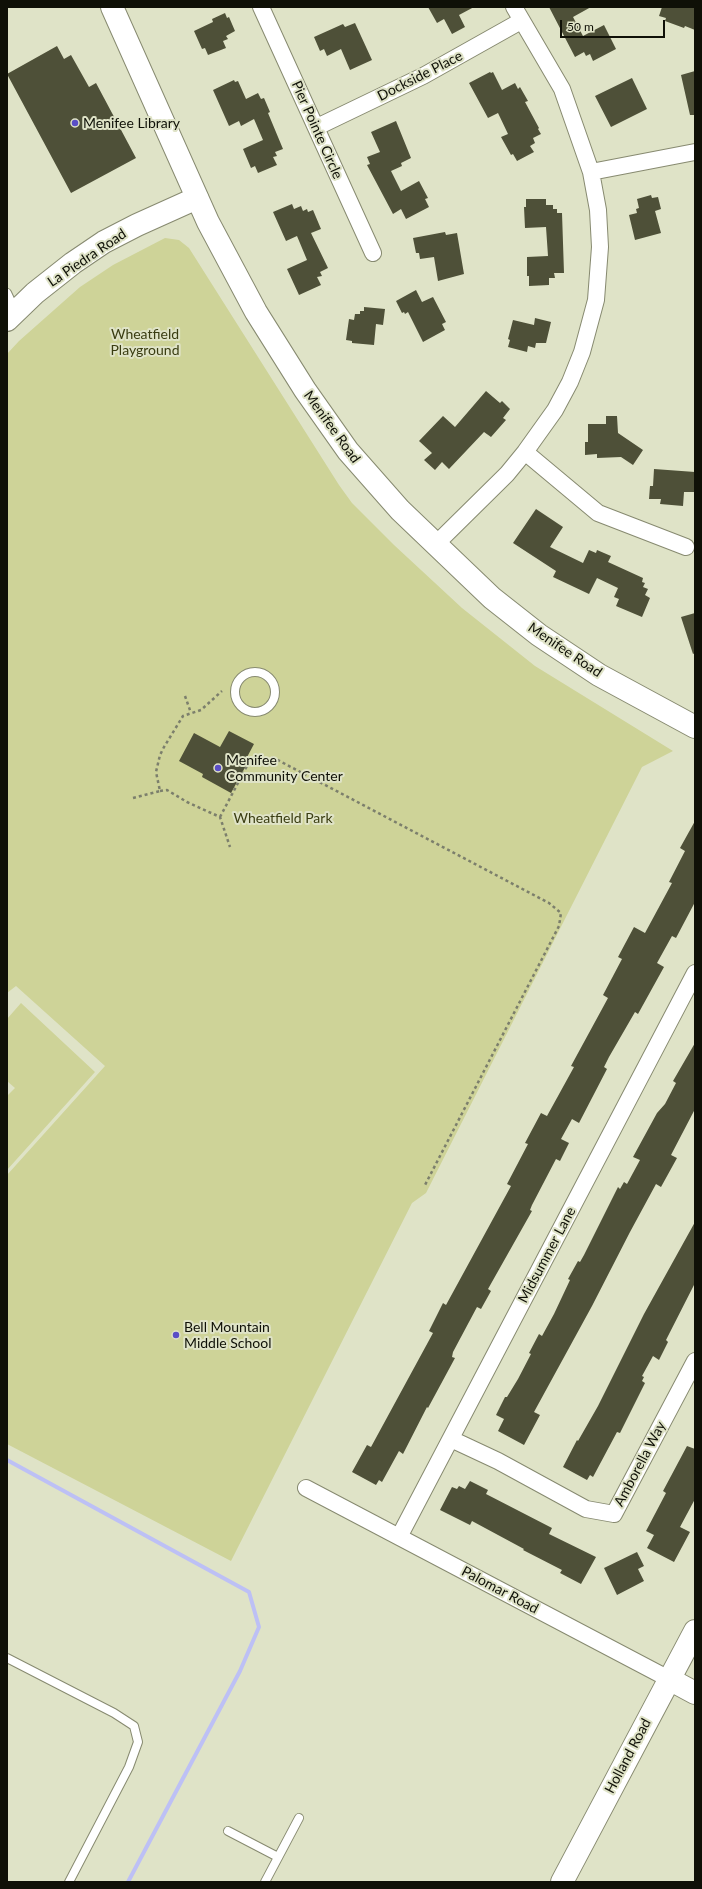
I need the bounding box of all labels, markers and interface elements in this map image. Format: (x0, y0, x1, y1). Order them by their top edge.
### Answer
scale bar (562, 12, 667, 38)
text: 50 m (567, 19, 594, 34)
street label: Dockside Place (375, 47, 465, 105)
street label: Pier Pointe Circle (288, 78, 346, 182)
place label: Menifee Library (83, 115, 180, 131)
marker: Menifee Library (70, 118, 80, 128)
street label: La Piedra Road (44, 226, 130, 290)
park label: Wheatfield Playground (110, 326, 180, 358)
street label: Menifee Road (300, 388, 364, 466)
street label: Menifee Road (525, 619, 605, 681)
place label: Menifee Community Center (226, 752, 343, 784)
marker: Menifee Community Center (213, 763, 223, 773)
park label: Wheatfield Park (233, 810, 333, 826)
street label: Midsummer Lane (515, 1204, 579, 1306)
place label: Bell Mountain Middle School (184, 1319, 271, 1352)
marker: Bell Mountain Middle School (171, 1330, 181, 1340)
street label: Amborella Way (611, 1419, 669, 1509)
street label: Palomar Road (459, 1563, 541, 1617)
street label: Holland Road (601, 1716, 655, 1796)

